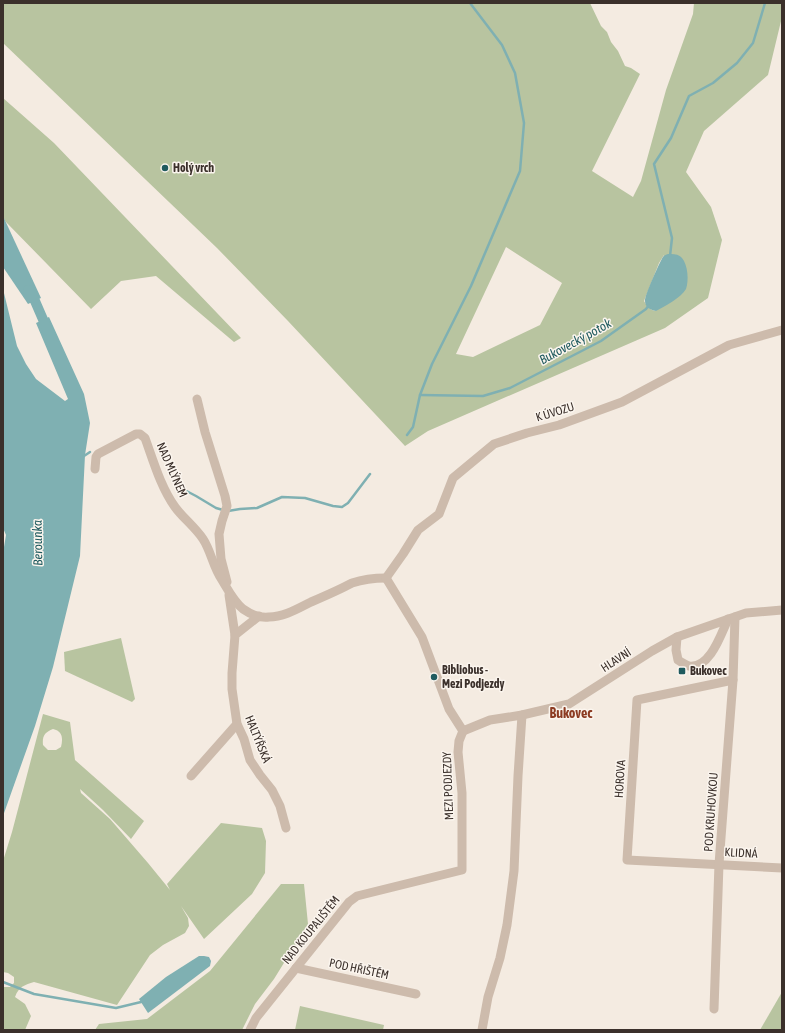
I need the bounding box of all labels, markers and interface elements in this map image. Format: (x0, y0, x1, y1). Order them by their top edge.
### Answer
place label: Holý vrch (173, 161, 214, 175)
marker: Holý vrch (160, 163, 170, 173)
water label: Bukovecký potok (537, 315, 614, 367)
street label: K ÚVOZU (534, 400, 576, 424)
street label: NAD MLÝNEM (154, 440, 190, 500)
water label: Berounka (30, 520, 45, 566)
street label: HLAVNÍ (598, 645, 634, 675)
place label: Bibliobus - Mezi Podjezdy (442, 663, 504, 691)
place label: Bukovec (690, 664, 727, 678)
marker: Bukovec (677, 666, 687, 676)
marker: Bibliobus - Mezi Podjezdy (429, 672, 439, 682)
district label: Bukovec (550, 705, 593, 721)
street label: HALTÝŘSKÁ (242, 713, 274, 765)
street label: MEZI PODJEZDY (440, 751, 456, 821)
street label: HOROVA (612, 759, 628, 799)
street label: POD KRUHOVKOU (701, 772, 721, 852)
street label: KLIDNÁ (724, 845, 758, 861)
street label: NAD KOUPALIŠTĚM (279, 893, 343, 967)
street label: POD HŘIŠTĚM (328, 956, 390, 982)

